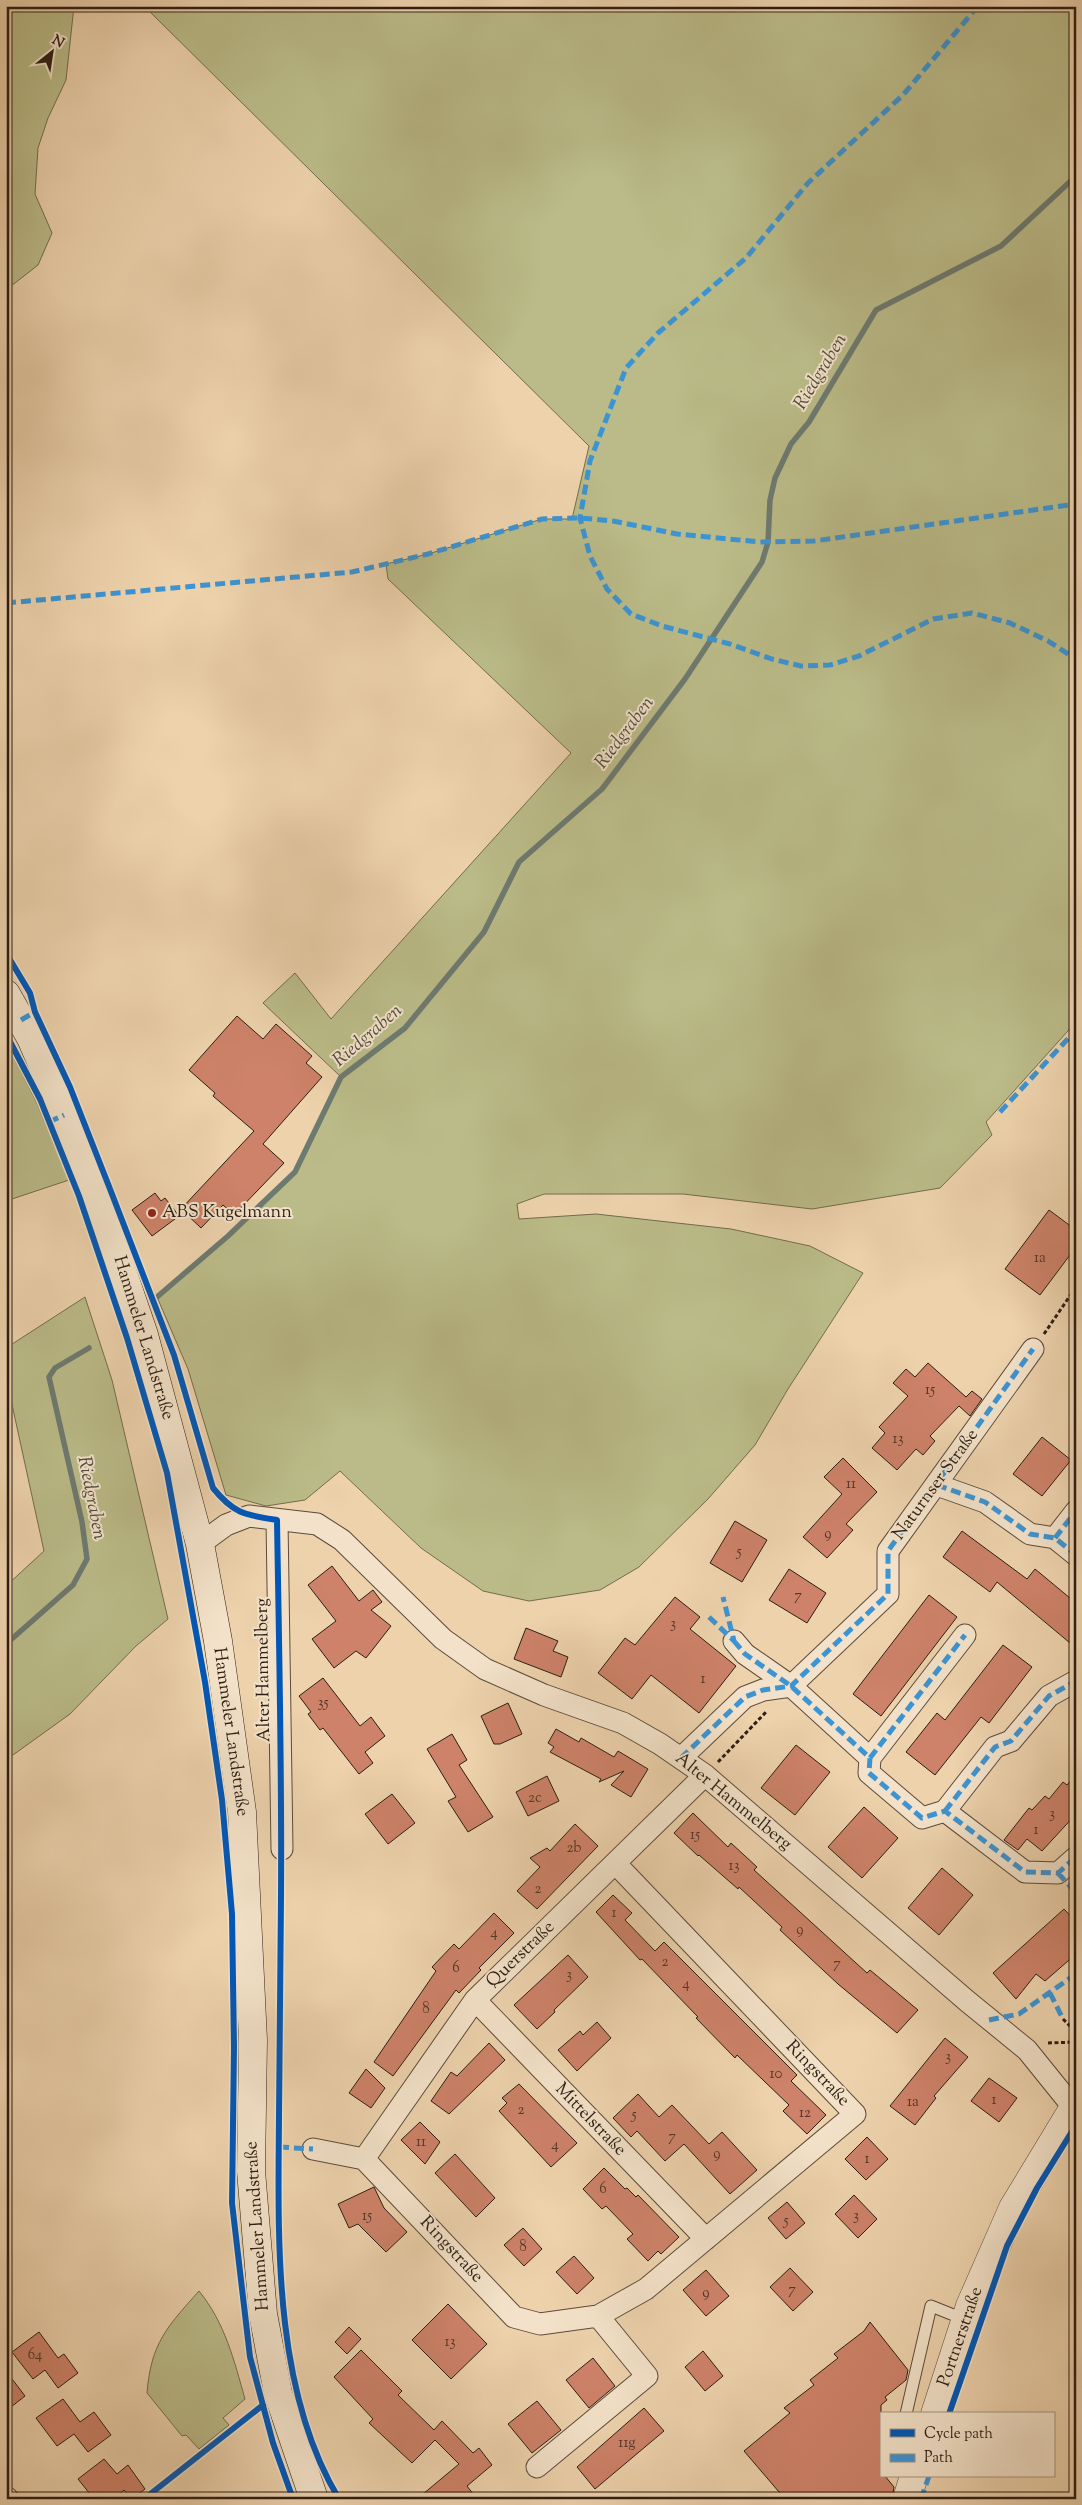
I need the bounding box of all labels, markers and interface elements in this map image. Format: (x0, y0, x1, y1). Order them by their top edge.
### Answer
north arrow (28, 28, 78, 78)
text: N (48, 31, 67, 54)
water label: Riedgraben (788, 329, 854, 415)
water label: Riedgraben (589, 691, 661, 775)
water label: Riedgraben (327, 998, 409, 1074)
place label: ABS Kugelmann (162, 1200, 292, 1226)
marker: ABS Kugelmann (146, 1207, 158, 1219)
house number: 1a (1034, 1248, 1046, 1269)
street label: Hammeler Landstraße (106, 1253, 180, 1423)
house number: 15 (925, 1380, 935, 1401)
street label: Naturnser Straße (887, 1424, 985, 1546)
house number: 13 (892, 1429, 904, 1450)
water label: Riedgraben (70, 1454, 112, 1542)
house number: 11 (846, 1474, 856, 1495)
house number: 9 (824, 1524, 832, 1545)
house number: 5 (735, 1542, 742, 1563)
house number: 7 (794, 1586, 802, 1607)
street label: Alter Hammelberg (250, 1598, 278, 1742)
house number: 3 (670, 1614, 676, 1635)
street label: Hammeler Landstraße (205, 1646, 255, 1818)
house number: 1 (700, 1669, 706, 1690)
house number: 35 (317, 1693, 329, 1714)
street label: Alter Hammelberg (669, 1747, 797, 1858)
house number: 2c (528, 1788, 542, 1809)
house number: 3 (1049, 1804, 1055, 1825)
house number: 1 (1033, 1820, 1039, 1841)
house number: 15 (690, 1825, 700, 1846)
house number: 2b (566, 1838, 582, 1859)
house number: 13 (728, 1856, 740, 1877)
house number: 2 (534, 1879, 542, 1900)
house number: 1 (611, 1903, 617, 1924)
street label: Querstraße (481, 1916, 561, 1994)
house number: 9 (796, 1920, 804, 1941)
house number: 4 (490, 1923, 498, 1944)
house number: 2 (661, 1952, 669, 1973)
house number: 7 (833, 1954, 841, 1975)
house number: 6 (452, 1958, 460, 1979)
house number: 3 (566, 1965, 572, 1986)
house number: 4 (682, 1974, 690, 1995)
house number: 8 (422, 1999, 430, 2020)
street label: Ringstraße (779, 2035, 855, 2113)
house number: 3 (945, 2047, 951, 2068)
house number: 10 (770, 2064, 783, 2085)
street label: Mittelstraße (548, 2077, 632, 2163)
house number: 1 (991, 2090, 997, 2111)
house number: 1a (907, 2092, 919, 2113)
house number: 2 (517, 2100, 525, 2121)
house number: 12 (799, 2103, 811, 2124)
house number: 5 (630, 2105, 637, 2126)
house number: 7 (668, 2127, 676, 2148)
house number: 11 (416, 2132, 426, 2153)
house number: 4 (551, 2135, 559, 2156)
street label: Hammeler Landstraße (239, 2140, 277, 2312)
house number: 9 (713, 2144, 721, 2165)
house number: 1 (864, 2149, 870, 2170)
house number: 6 (599, 2179, 607, 2200)
house number: 15 (362, 2206, 372, 2227)
house number: 3 (853, 2206, 859, 2227)
street label: Ringstraße (413, 2211, 489, 2289)
house number: 5 (782, 2211, 789, 2232)
house number: 8 (519, 2237, 527, 2258)
house number: 7 (788, 2280, 796, 2301)
house number: 9 (702, 2283, 710, 2304)
street label: Portnerstraße (932, 2284, 990, 2390)
house number: 13 (444, 2332, 456, 2353)
house number: 64 (28, 2345, 43, 2366)
legend (880, 2412, 1054, 2478)
text: Cycle path (924, 2424, 993, 2445)
house number: 11g (618, 2433, 636, 2454)
text: Path (924, 2448, 953, 2469)

